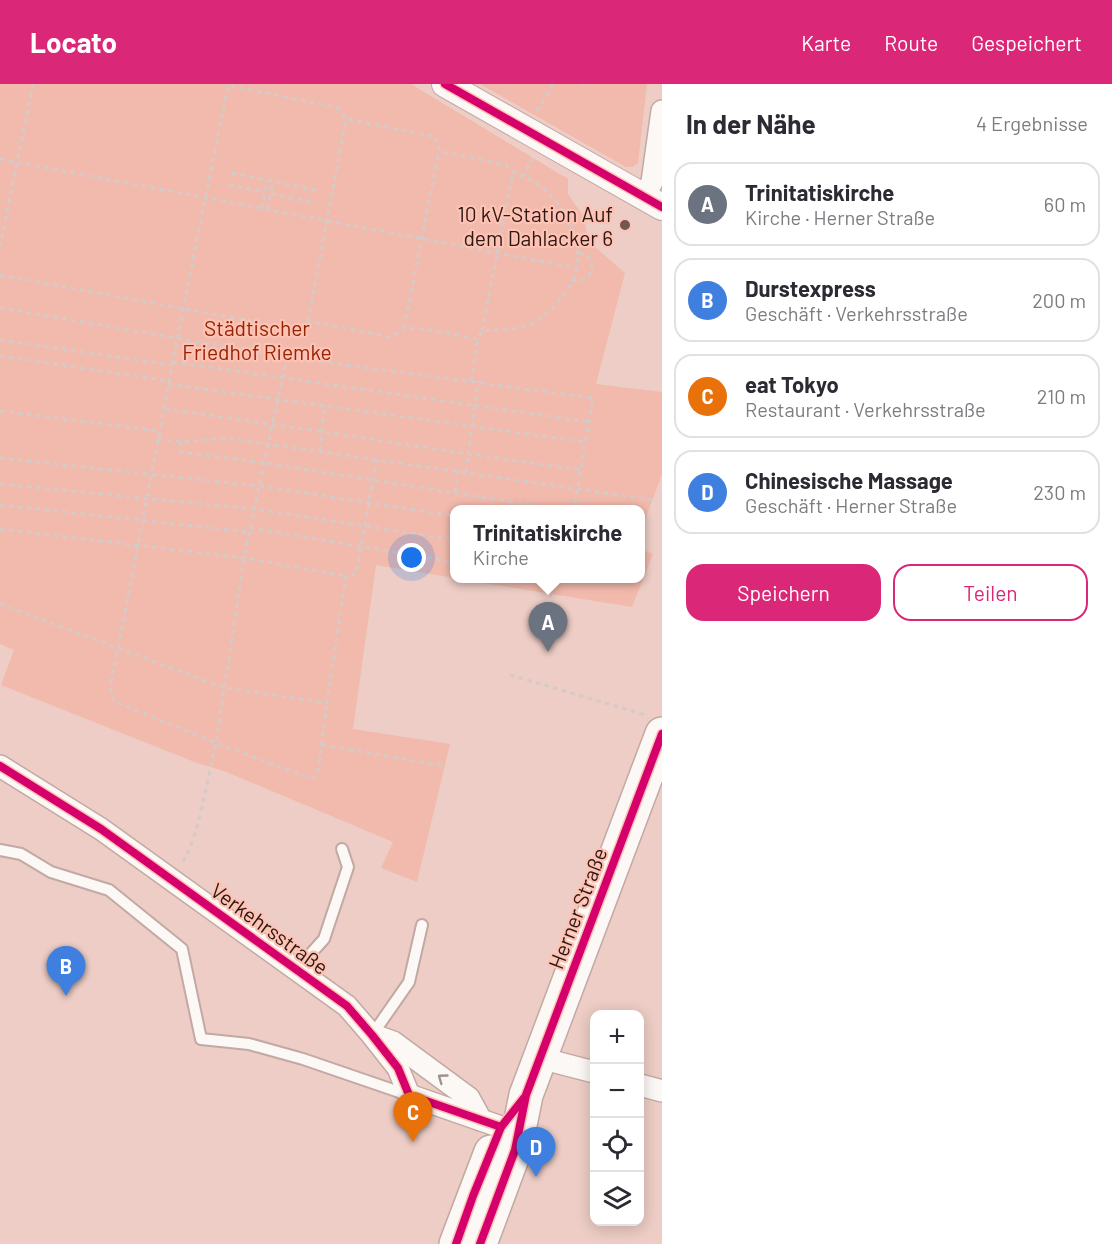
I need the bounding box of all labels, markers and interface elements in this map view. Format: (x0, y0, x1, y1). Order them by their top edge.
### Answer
text: Locato (30, 25, 117, 59)
text: Karte (801, 30, 851, 55)
text: Route (884, 30, 938, 55)
text: Gespeichert (971, 30, 1082, 55)
text: In der Nähe (686, 108, 816, 139)
text: 4 Ergebnisse (976, 111, 1088, 135)
text: Trinitatiskirche (745, 179, 894, 205)
text: A (701, 192, 714, 216)
text: 60 m (1044, 192, 1086, 216)
place label: 10 kV-Station Auf dem Dahlacker 6 (457, 201, 613, 250)
text: Kirche · Herner Straße (745, 205, 935, 229)
marker: 10 kV-Station Auf dem Dahlacker 6 (618, 218, 632, 232)
text: Durstexpress (745, 275, 876, 301)
text: B (701, 288, 714, 312)
text: 200 m (1032, 288, 1086, 312)
text: Geschäft · Verkehrsstraße (745, 301, 968, 325)
park label: Städtischer Friedhof Riemke (182, 315, 332, 364)
text: eat Tokyo (745, 371, 839, 397)
text: C (701, 384, 714, 408)
text: 210 m (1037, 384, 1086, 408)
text: Restaurant · Verkehrsstraße (745, 397, 986, 421)
text: Chinesische Massage (745, 467, 953, 493)
text: D (701, 480, 714, 504)
text: 230 m (1033, 480, 1086, 504)
text: Geschäft · Herner Straße (745, 493, 957, 517)
popup (450, 505, 645, 583)
text: Trinitatiskirche (473, 519, 622, 545)
your location (397, 543, 426, 572)
text: Kirche (473, 545, 529, 569)
button: Speichern (686, 564, 881, 621)
button: Teilen (893, 564, 1088, 621)
pin: A (528, 602, 568, 652)
street label: Herner Straße (542, 844, 612, 972)
street label: Verkehrsstraße (206, 877, 334, 979)
pin: B (46, 946, 86, 996)
map controls (590, 1010, 644, 1226)
button: + (590, 1010, 644, 1064)
button: − (590, 1064, 644, 1118)
one-way arrow (438, 1074, 449, 1085)
pin: C (394, 1092, 432, 1142)
button: locate (590, 1118, 644, 1172)
pin: D (516, 1128, 556, 1177)
button: layers (590, 1172, 644, 1226)

